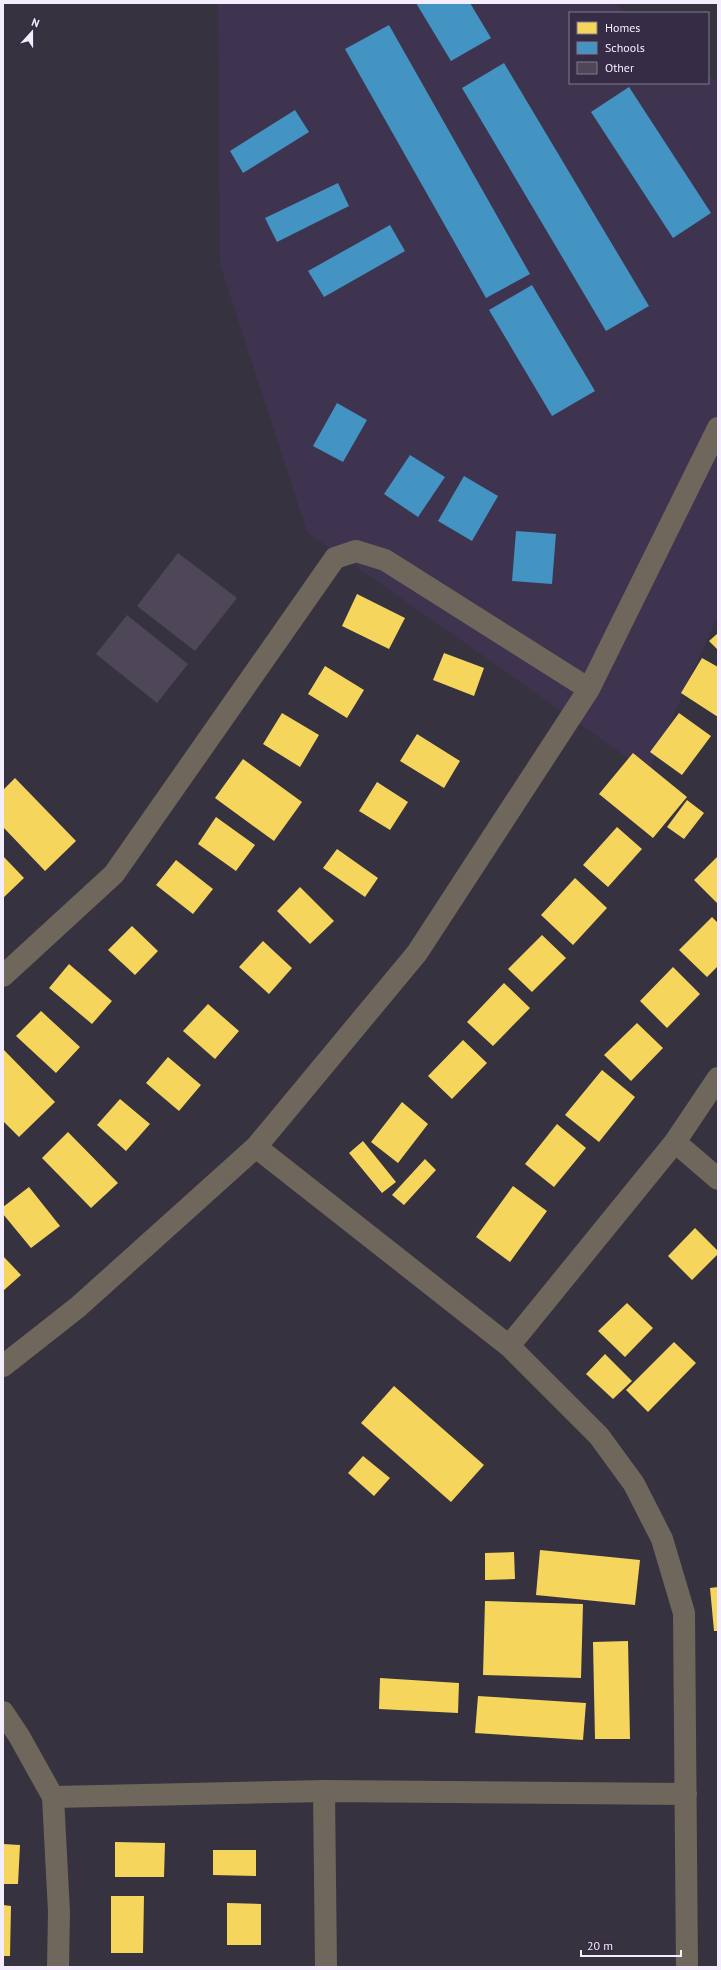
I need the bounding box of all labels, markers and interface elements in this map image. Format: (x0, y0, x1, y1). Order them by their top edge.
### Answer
north arrow (12, 12, 52, 52)
legend (569, 12, 709, 84)
text: N (30, 15, 41, 30)
text: Homes (605, 20, 640, 35)
text: Schools (605, 40, 645, 55)
text: Other (605, 60, 634, 75)
scale bar (581, 1932, 681, 1958)
text: 20 m (587, 1938, 613, 1953)

